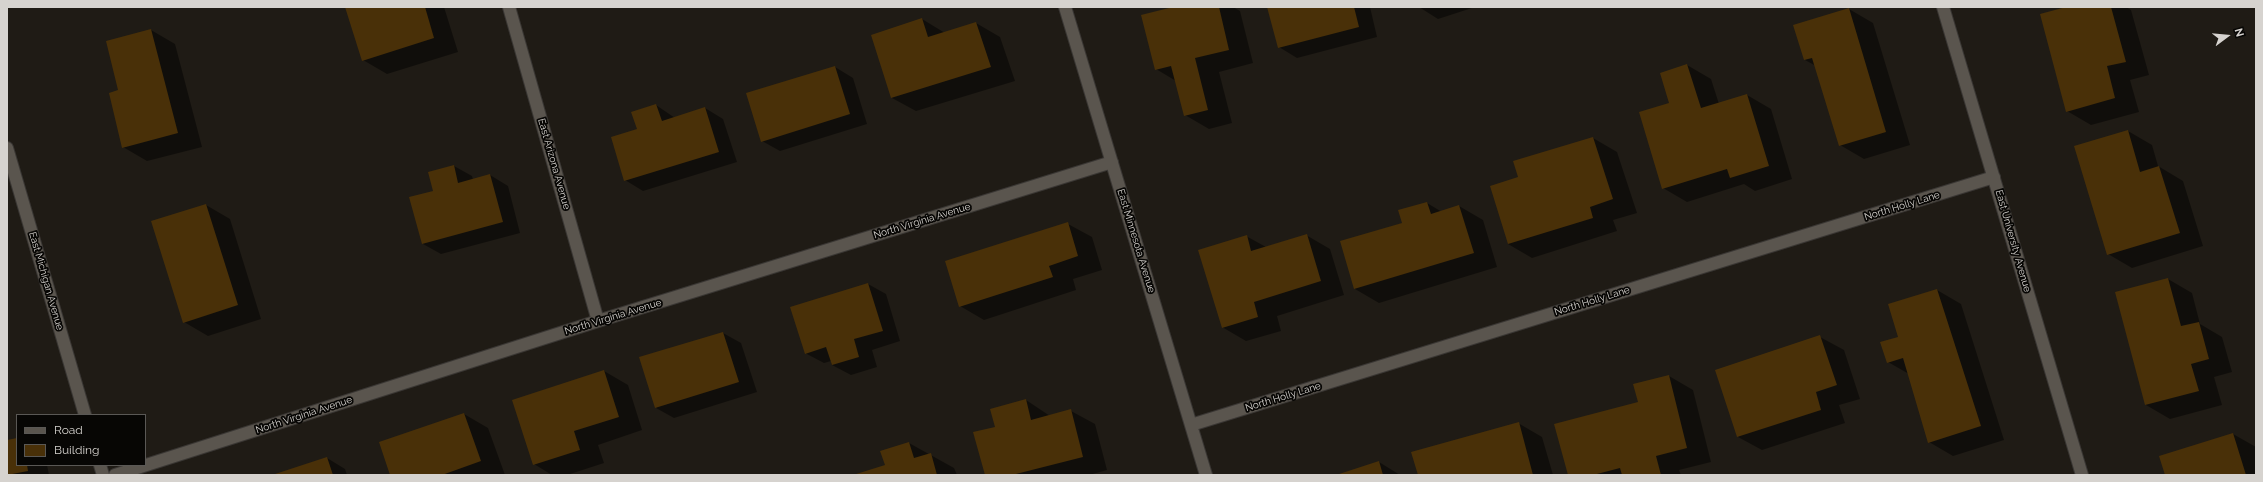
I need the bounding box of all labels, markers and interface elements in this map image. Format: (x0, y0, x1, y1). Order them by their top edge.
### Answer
north arrow (2207, 16, 2247, 56)
text: N (2232, 27, 2246, 38)
street label: East Arizona Avenue (535, 117, 573, 211)
street label: East Minnesota Avenue (1114, 188, 1158, 294)
street label: North Holly Lane (1863, 189, 1941, 223)
street label: East University Avenue (1993, 189, 2033, 293)
street label: North Virginia Avenue (872, 201, 972, 241)
street label: East Michigan Avenue (26, 230, 66, 332)
street label: North Holly Lane (1553, 284, 1631, 318)
street label: North Virginia Avenue (563, 297, 663, 337)
street label: North Holly Lane (1244, 380, 1322, 414)
street label: North Virginia Avenue (254, 394, 354, 436)
legend (16, 414, 146, 466)
text: Road (54, 423, 83, 437)
text: Building (54, 443, 100, 457)

